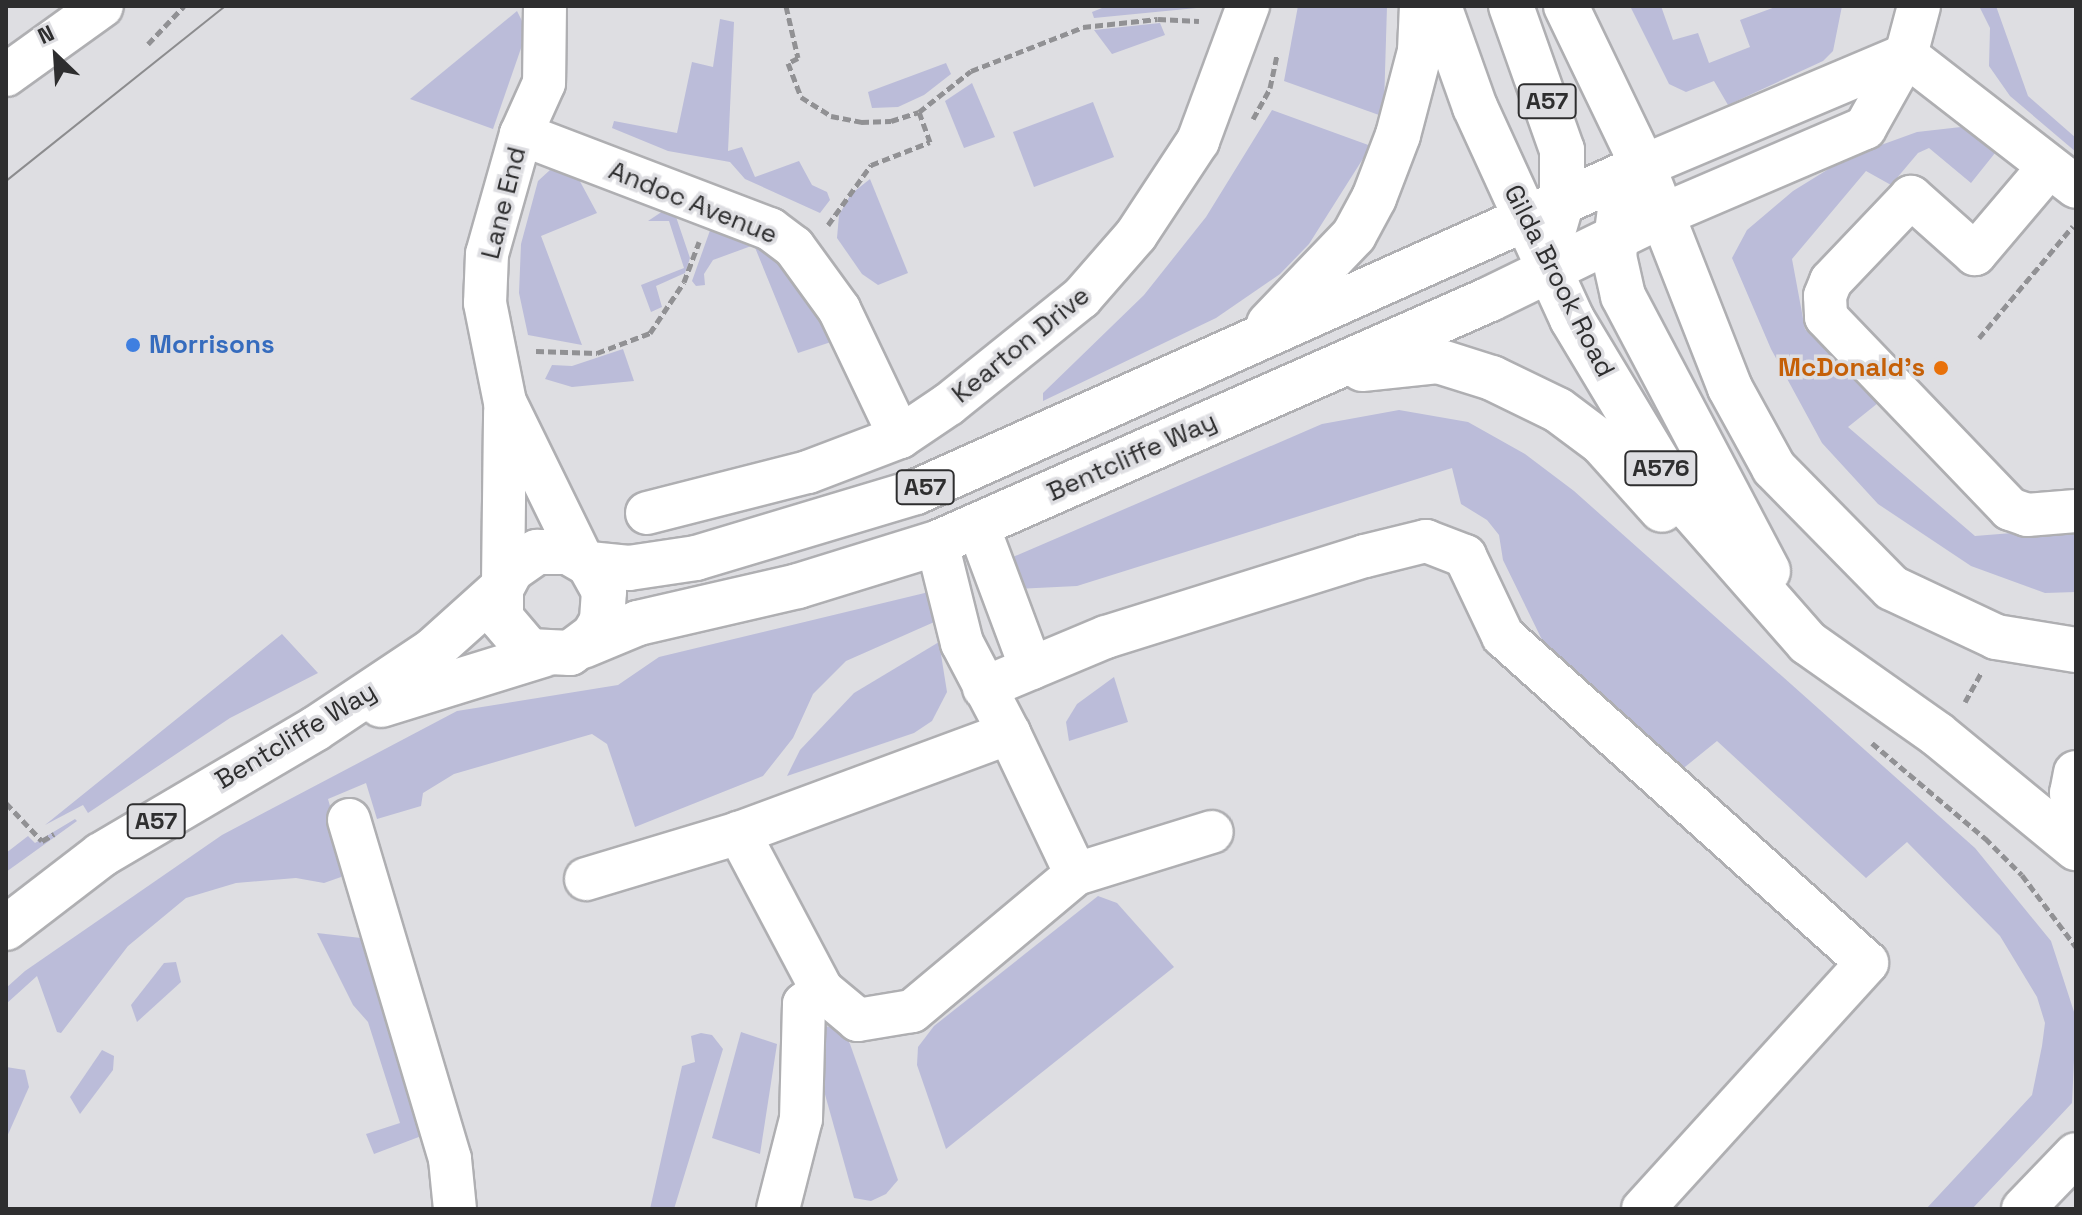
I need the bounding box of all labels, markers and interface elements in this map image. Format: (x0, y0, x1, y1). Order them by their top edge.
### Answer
north arrow (16, 16, 96, 96)
text: N (33, 18, 58, 50)
road number: A57 (1517, 81, 1577, 121)
street label: Lane End (475, 144, 533, 262)
street label: Andoc Avenue (604, 155, 782, 251)
street label: Gilda Brook Road (1497, 180, 1621, 382)
street label: Kearton Drive (946, 280, 1096, 410)
place label: Morrisons (149, 329, 275, 361)
marker: Morrisons (124, 336, 142, 354)
place label: McDonald's (1778, 352, 1925, 384)
marker: McDonald's (1932, 359, 1950, 377)
street label: Bentcliffe Way (1042, 406, 1222, 508)
road number: A576 (1623, 448, 1699, 488)
road number: A57 (895, 467, 955, 507)
street label: Bentcliffe Way (210, 676, 382, 796)
road number: A57 (126, 801, 186, 841)

